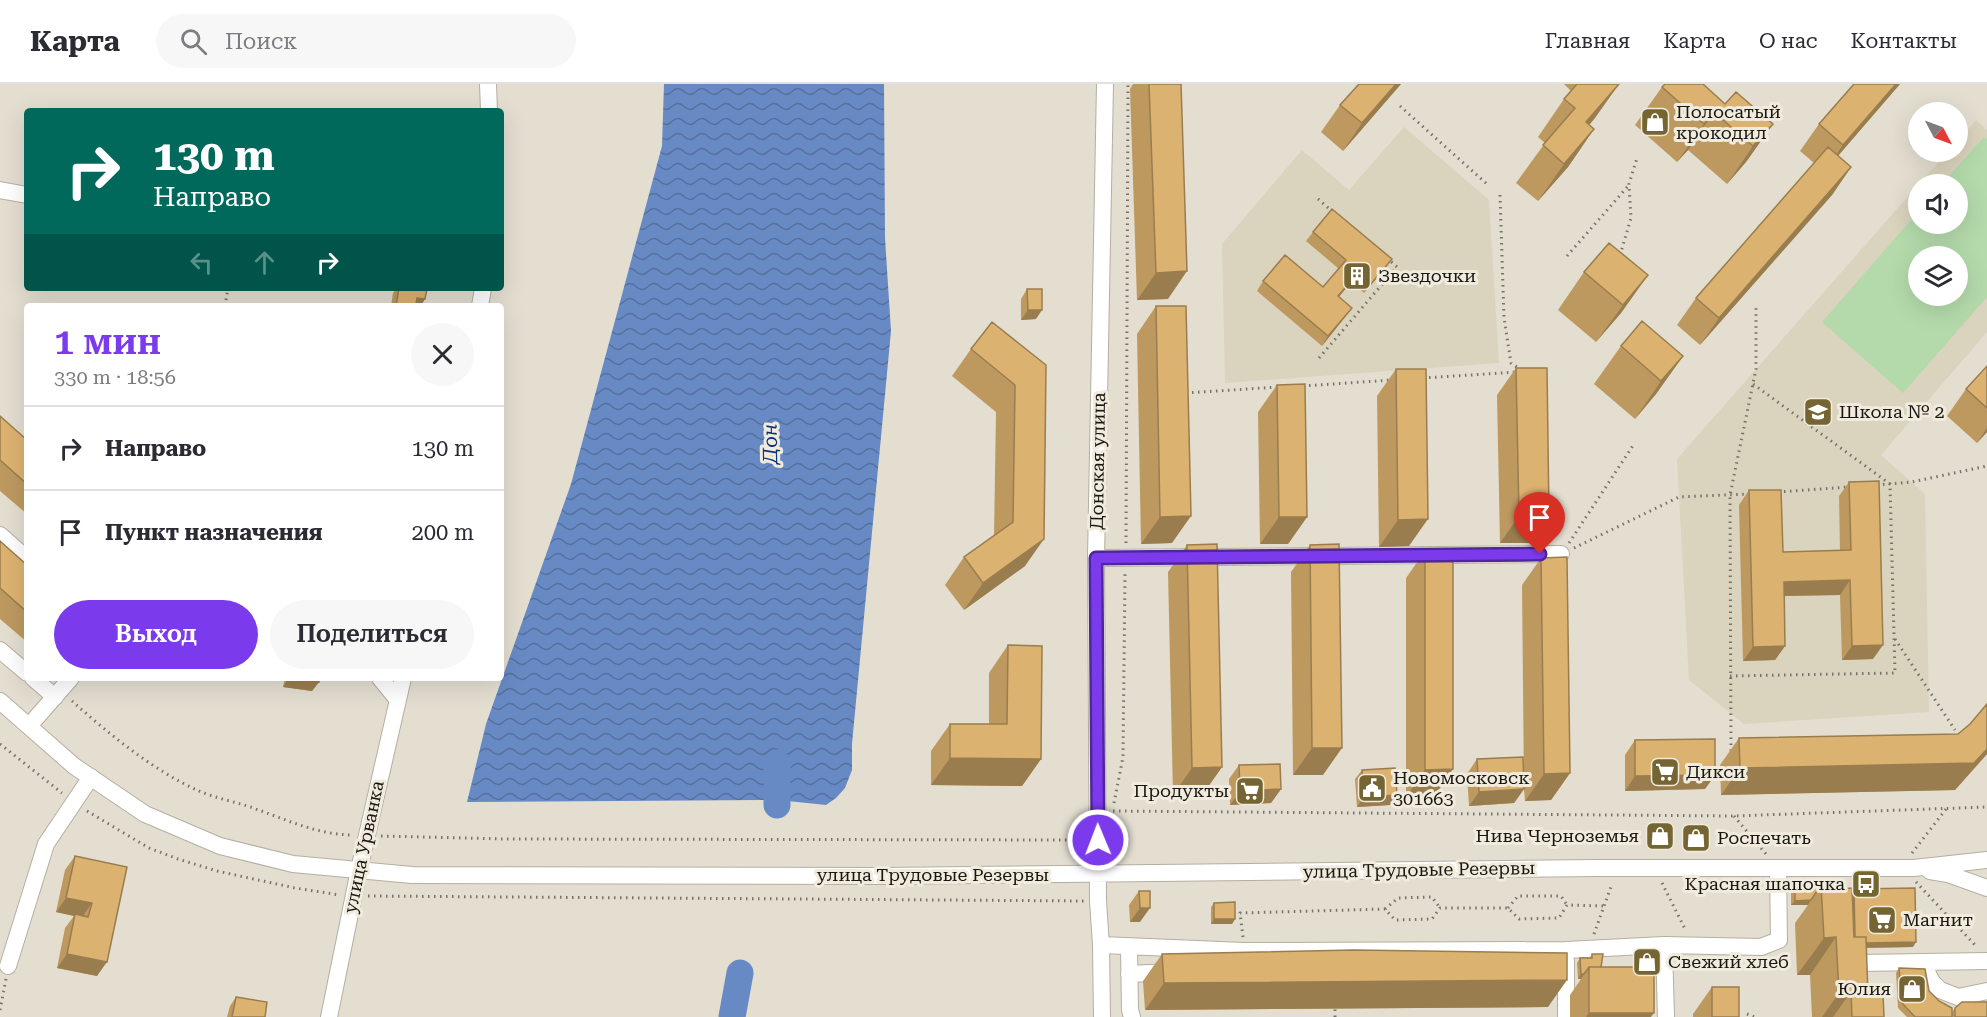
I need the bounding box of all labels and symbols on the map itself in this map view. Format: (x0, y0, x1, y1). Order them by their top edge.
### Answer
place label: Полосатый крокодил (1676, 101, 1781, 143)
north arrow (1908, 102, 1968, 162)
shop icon: Полосатый крокодил (1639, 106, 1671, 138)
building icon: Звездочки (1341, 260, 1373, 292)
place label: Звездочки (1378, 265, 1476, 286)
street label: Донская улица (1086, 392, 1109, 530)
school or university icon: Школа № 2 (1802, 396, 1834, 428)
place label: Школа № 2 (1839, 401, 1945, 422)
water label: Дон (758, 424, 782, 465)
pin (1514, 492, 1565, 554)
supermarket icon: Дикси (1649, 756, 1681, 788)
place label: Дикси (1686, 761, 1745, 782)
place label: Новомосковск 301663 (1393, 767, 1530, 809)
public building icon: Новомосковск 301663 (1356, 772, 1388, 804)
supermarket icon: Продукты (1234, 775, 1266, 807)
street label: улица Урванка (339, 779, 388, 915)
place label: Продукты (1133, 780, 1229, 801)
position arrow (1066, 808, 1130, 872)
shop icon: Нива Черноземья (1644, 820, 1676, 852)
shop icon: Роспечать (1680, 822, 1712, 854)
place label: Нива Черноземья (1475, 825, 1639, 846)
place label: Роспечать (1717, 827, 1811, 848)
street label: улица Трудовые Резервы (1303, 857, 1536, 882)
street label: улица Трудовые Резервы (817, 864, 1049, 885)
bus stop icon: Красная шапочка (1850, 868, 1882, 900)
place label: Красная шапочка (1685, 873, 1845, 894)
supermarket icon: Магнит (1866, 904, 1898, 936)
place label: Магнит (1903, 909, 1973, 930)
shop icon: Свежий хлеб (1631, 946, 1663, 978)
place label: Свежий хлеб (1668, 951, 1789, 972)
shop icon: Юлия (1896, 973, 1928, 1005)
place label: Юлия (1837, 978, 1891, 999)

